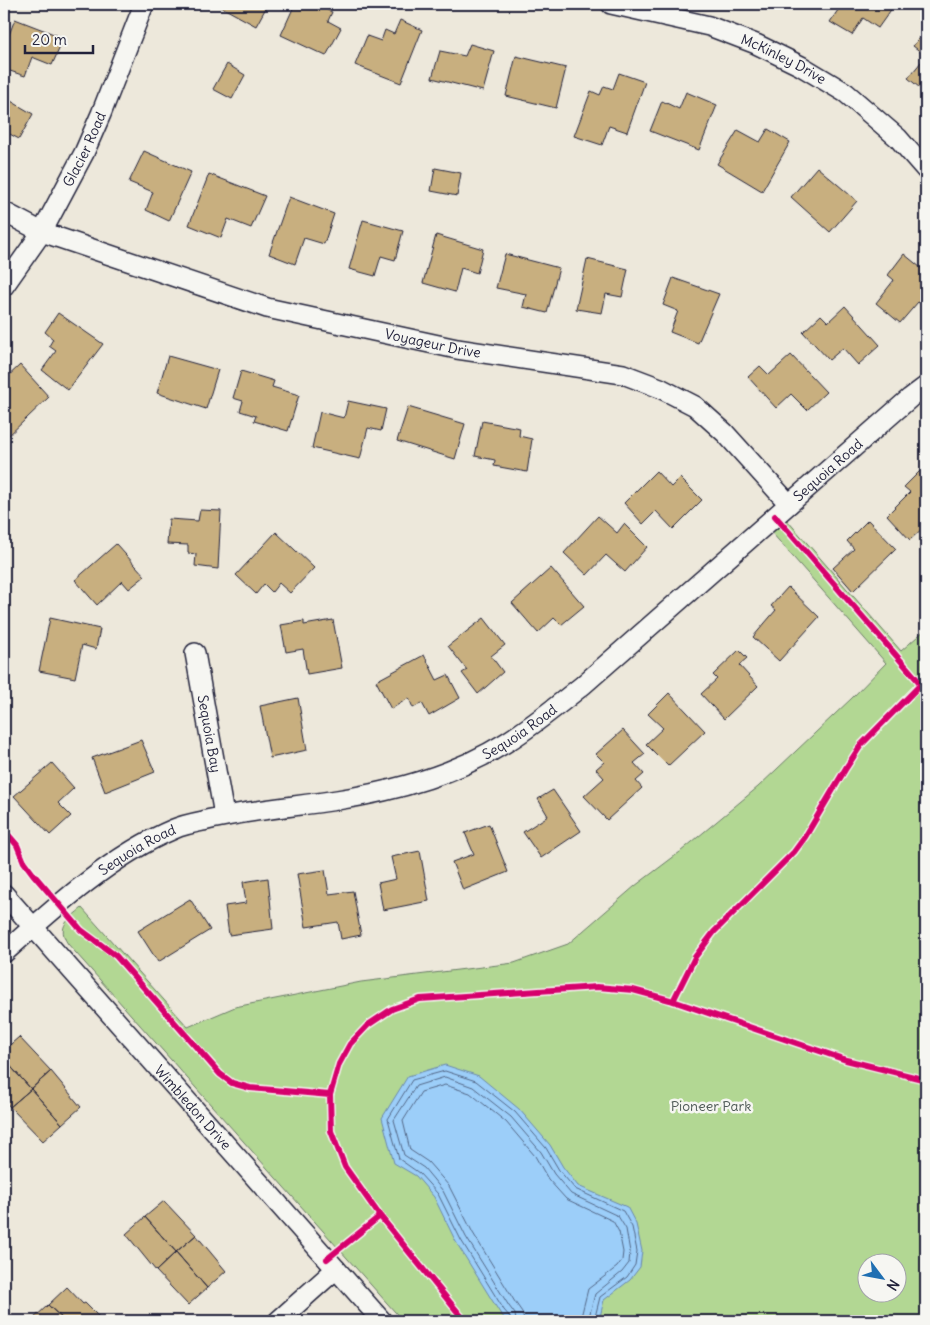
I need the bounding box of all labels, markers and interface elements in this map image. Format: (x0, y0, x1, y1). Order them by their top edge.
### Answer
scale bar (25, 22, 92, 54)
text: 20 m (32, 30, 67, 49)
street label: McKinley Drive (738, 30, 830, 88)
street label: Glacier Road (59, 109, 110, 190)
street label: Voyageur Drive (383, 325, 482, 361)
street label: Sequoia Road (790, 435, 866, 505)
street label: Sequoia Bay (194, 693, 225, 774)
street label: Sequoia Road (479, 700, 560, 764)
street label: Sequoia Road (95, 820, 178, 879)
street label: Wimbledon Drive (151, 1061, 235, 1154)
park label: Pioneer Park (671, 1097, 751, 1115)
north arrow (858, 1252, 908, 1302)
text: N (883, 1276, 903, 1294)

